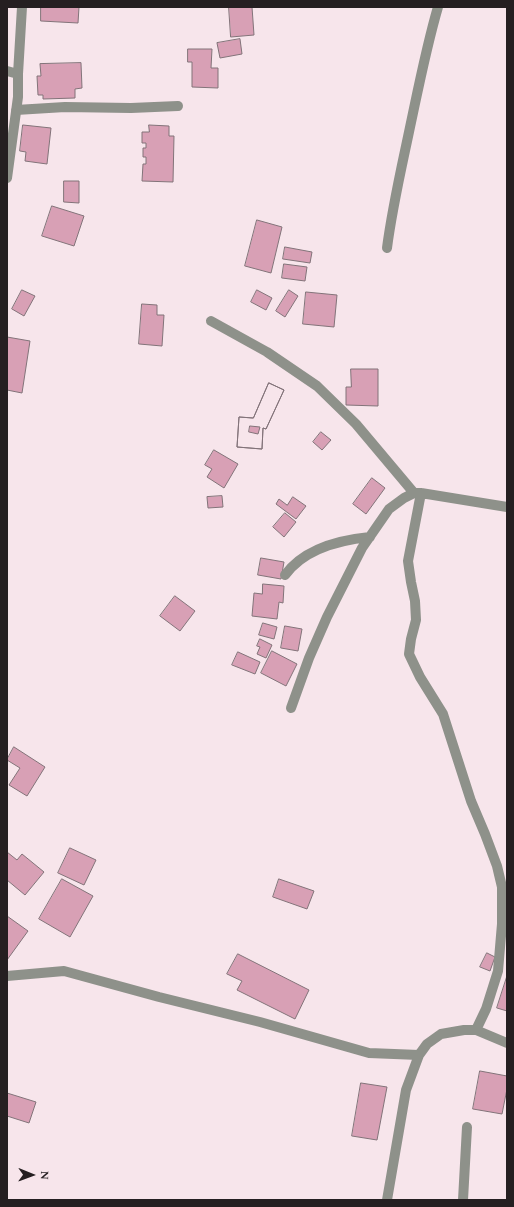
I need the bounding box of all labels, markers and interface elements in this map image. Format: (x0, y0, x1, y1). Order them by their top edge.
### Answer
north arrow (12, 1155, 52, 1195)
text: N (36, 1171, 53, 1180)

